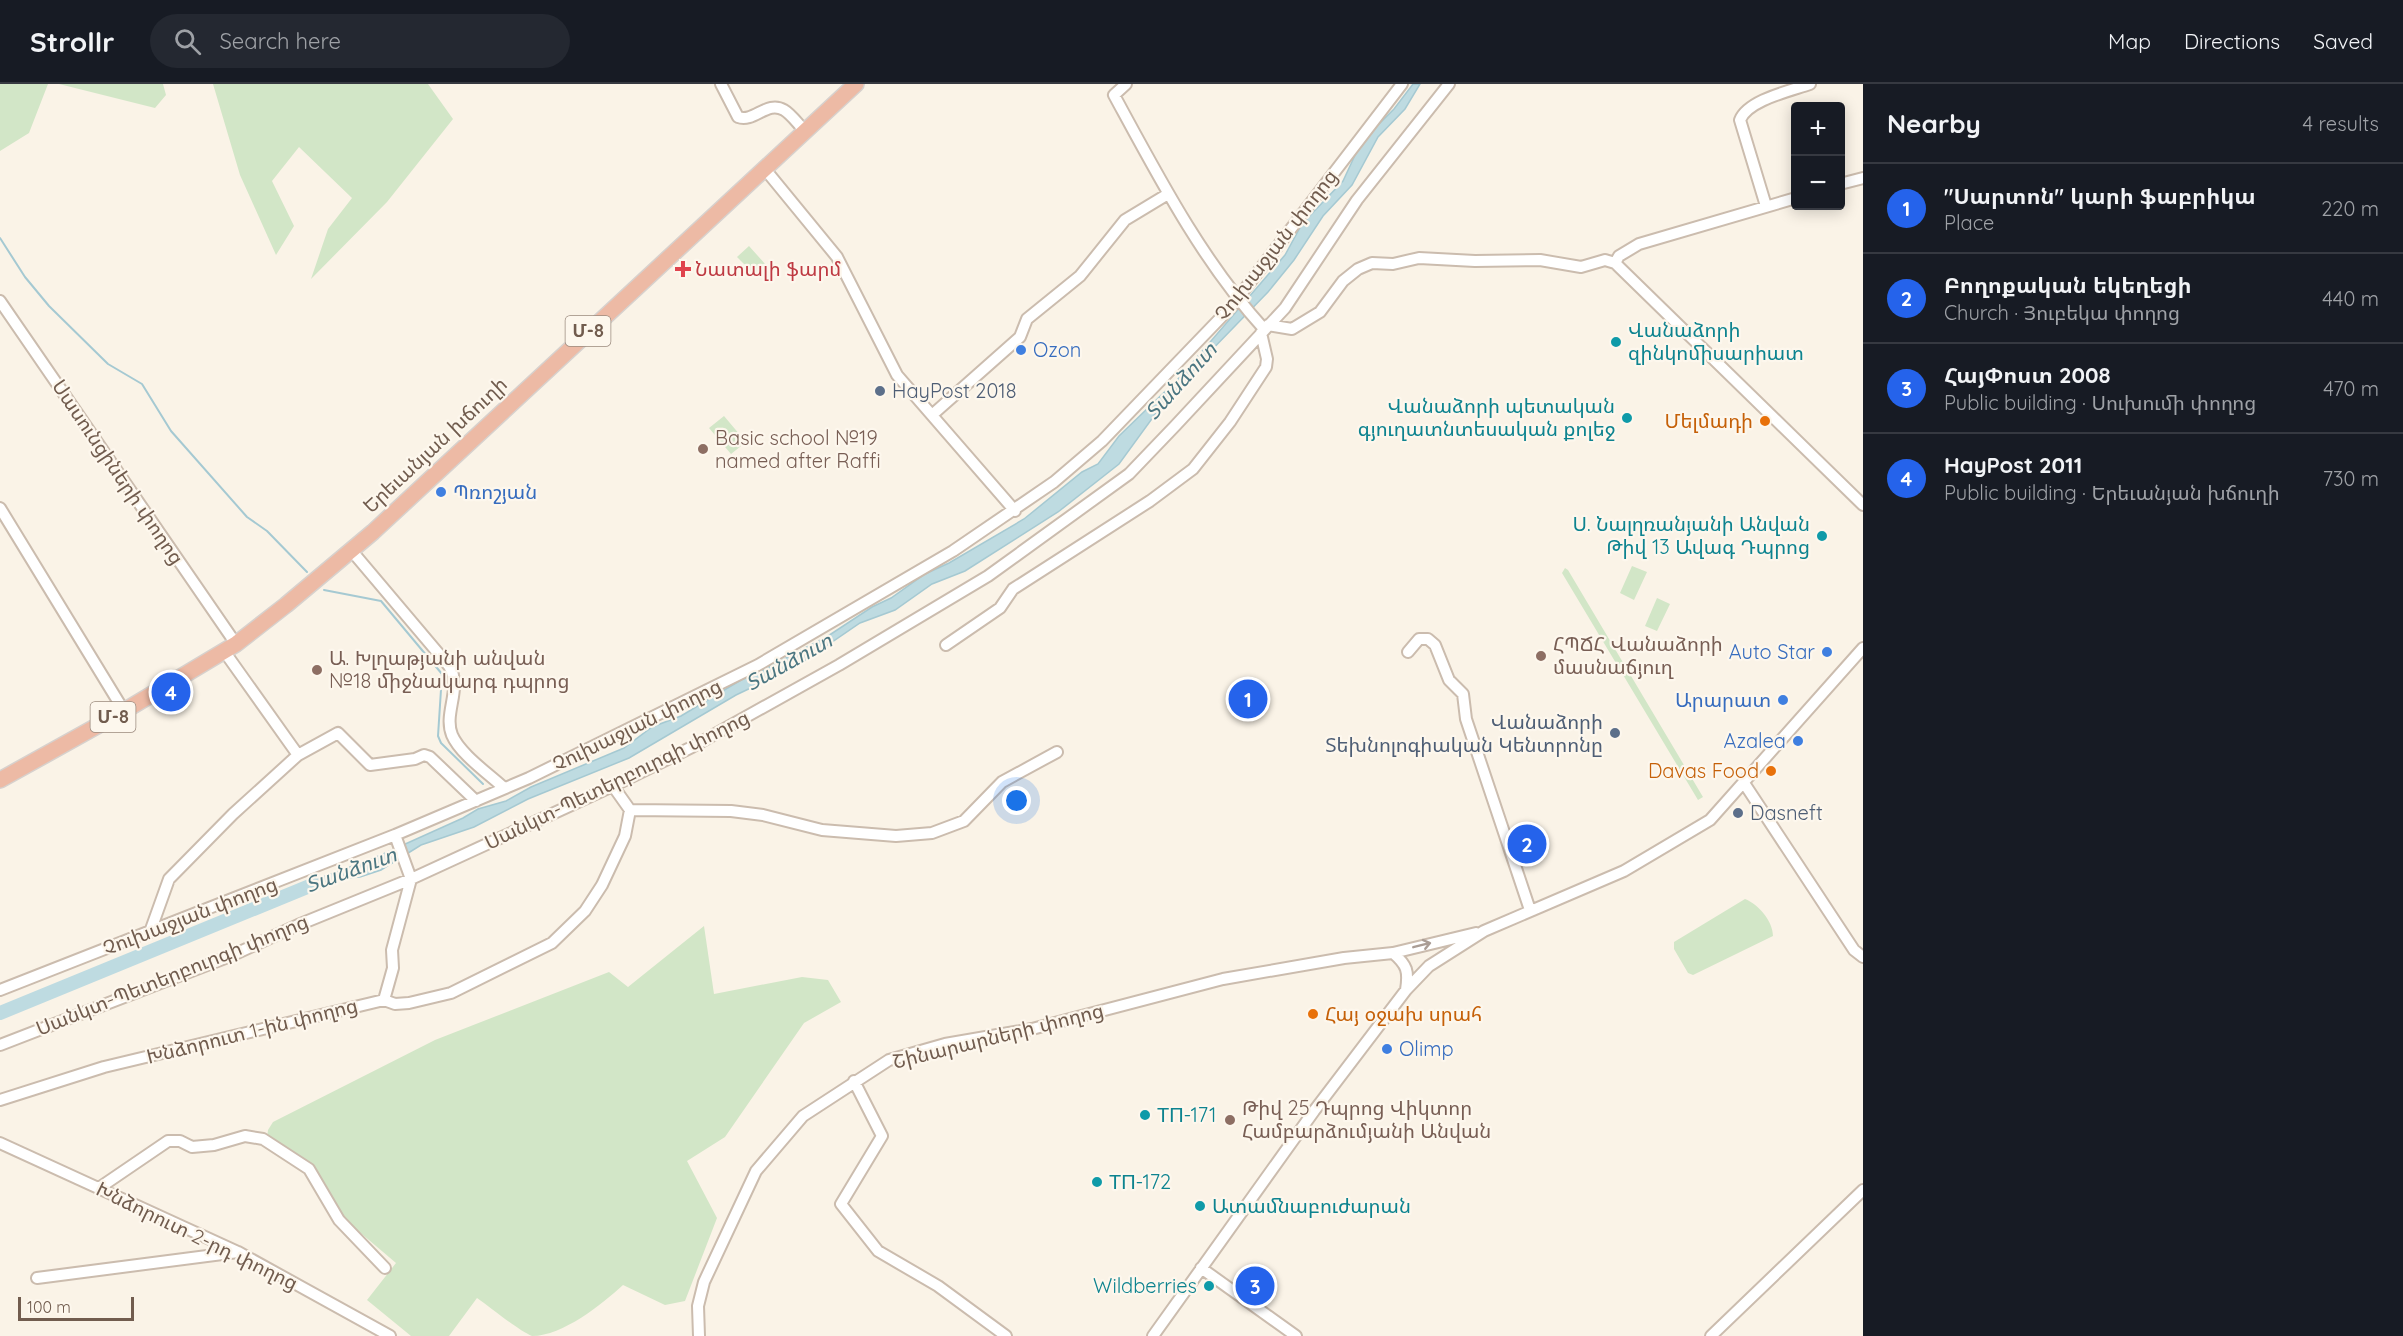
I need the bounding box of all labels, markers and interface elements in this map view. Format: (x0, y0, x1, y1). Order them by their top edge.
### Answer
search box (150, 14, 570, 68)
text: Strollr (30, 24, 114, 59)
icon: search (171, 25, 204, 58)
text: Search here (219, 27, 341, 55)
text: Map (2108, 28, 2151, 54)
text: Directions (2184, 28, 2280, 54)
text: Saved (2313, 28, 2373, 54)
map controls (1791, 102, 1845, 210)
button: + (1791, 102, 1845, 156)
text: Nearby (1887, 107, 1981, 140)
text: 4 results (2303, 111, 2379, 136)
button: − (1791, 156, 1845, 210)
street label: Չուխաջյան փողոց (1209, 164, 1342, 325)
text: "Սարտոն" կարի ֆաբրիկա (1944, 182, 2256, 210)
text: 1 (1903, 196, 1910, 221)
text: 220 m (2321, 196, 2379, 221)
text: Place (1944, 210, 1994, 235)
place label: Նատալի ֆարմ (695, 256, 841, 281)
marker: Նատալի ֆարմ (676, 262, 690, 276)
text: Բողոքական եկեղեցի (1944, 271, 2192, 299)
text: 2 (1901, 286, 1912, 311)
text: 440 m (2322, 286, 2379, 311)
text: Church · Յուբեկա փողոց (1944, 300, 2180, 325)
road number: Մ-8 (566, 316, 610, 346)
place label: Վանաձորի զինկոմիսարիատ (1628, 317, 1804, 365)
marker: Վանաձորի զինկոմիսարիատ (1609, 335, 1623, 349)
water label: Տանձուտ (1139, 336, 1222, 424)
place label: Ozon (1033, 337, 1081, 362)
marker: Ozon (1014, 343, 1028, 357)
text: ՀայՓոստ 2008 (1944, 361, 2111, 389)
street label: Երեւանյան խճուղի (357, 371, 512, 518)
street label: Սասունցիների փողոց (47, 374, 190, 569)
text: 3 (1901, 376, 1912, 401)
text: 470 m (2323, 376, 2379, 401)
place label: HayPost 2018 (892, 378, 1016, 403)
marker: HayPost 2018 (873, 384, 887, 398)
text: Public building · Սուխումի փողոց (1944, 390, 2256, 415)
place label: Վանաձորի պետական գյուղատնտեսական քոլեջ (1358, 393, 1615, 441)
place label: Մելմադի (1664, 408, 1753, 433)
marker: Վանաձորի պետական գյուղատնտեսական քոլեջ (1620, 411, 1634, 425)
marker: Մելմադի (1758, 414, 1772, 428)
place label: Basic school №19 named after Raffi (715, 425, 881, 473)
marker: Basic school №19 named after Raffi (696, 442, 710, 456)
text: HayPost 2011 (1944, 451, 2082, 479)
text: 4 (1901, 466, 1912, 491)
text: 730 m (2323, 466, 2379, 491)
place label: Պռոշյան (453, 479, 537, 504)
text: Public building · Երեւանյան խճուղի (1944, 480, 2280, 505)
marker: Պռոշյան (434, 485, 448, 499)
place label: Ս. Նալղռանյանի Անվան Թիվ 13 Ավագ Դպրոց (1572, 511, 1810, 559)
marker: Ս. Նալղռանյանի Անվան Թիվ 13 Ավագ Դպրոց (1815, 529, 1829, 543)
water label: Տանձուտ (741, 627, 837, 696)
place label: ՀՊՃՀ Վանաձորի մասնաճյուղ (1553, 631, 1723, 679)
place label: Auto Star (1729, 639, 1815, 664)
place label: Ա. Խլղաթյանի անվան №18 միջնակարգ դպրոց (329, 645, 569, 693)
marker: Auto Star (1820, 645, 1834, 659)
marker: ՀՊՃՀ Վանաձորի մասնաճյուղ (1534, 649, 1548, 663)
marker: Ա. Խլղաթյանի անվան №18 միջնակարգ դպրոց (310, 663, 324, 677)
pin: 4 (152, 670, 190, 714)
street label: Չուխաջյան փողոց (548, 673, 725, 776)
pin: 1 (1228, 676, 1268, 722)
place label: Արարատ (1675, 687, 1771, 712)
marker: Արարատ (1776, 693, 1790, 707)
road number: Մ-8 (90, 702, 136, 732)
street label: Սանկտ-Պետերբուրգի փողոց (480, 704, 753, 855)
place label: Վանաձորի Տեխնոլոգիական Կենտրոնը (1325, 709, 1603, 757)
marker: Վանաձորի Տեխնոլոգիական Կենտրոնը (1608, 726, 1622, 740)
place label: Azalea (1723, 728, 1786, 753)
marker: Azalea (1791, 734, 1805, 748)
place label: Davas Food (1648, 758, 1759, 783)
marker: Davas Food (1764, 764, 1778, 778)
your location (1002, 786, 1031, 815)
place label: Dasneft (1750, 800, 1823, 825)
marker: Dasneft (1731, 806, 1745, 820)
pin: 2 (1508, 822, 1546, 867)
water label: Տանձուտ (302, 840, 400, 898)
street label: Չուխաջյան փողոց (99, 871, 281, 960)
street label: Սանկտ-Պետերբուրգի փողոց (32, 908, 312, 1041)
one-way arrow (1413, 939, 1432, 951)
street label: Խնձորուտ 1-ին փողոց (144, 992, 360, 1069)
street label: Շինարարների փողոց (890, 997, 1106, 1074)
place label: Հայ օջախ սրահ (1325, 1001, 1482, 1026)
marker: Հայ օջախ սրահ (1306, 1007, 1320, 1021)
place label: Olimp (1399, 1036, 1454, 1061)
marker: Olimp (1380, 1042, 1394, 1056)
place label: Թիվ 25 Դպրոց Վիկտոր Համբարձումյանի Անվան (1242, 1095, 1491, 1143)
place label: ТП-171 (1157, 1102, 1216, 1127)
marker: ТП-171 (1138, 1108, 1152, 1122)
marker: Թիվ 25 Դպրոց Վիկտոր Համբարձումյանի Անվան (1223, 1113, 1237, 1127)
place label: ТП-172 (1109, 1169, 1171, 1194)
marker: ТП-172 (1090, 1175, 1104, 1189)
street label: Խնձորուտ 2-րդ փողոց (92, 1176, 302, 1295)
place label: Ատամնաբուժարան (1212, 1193, 1411, 1218)
marker: Ատամնաբուժարան (1193, 1199, 1207, 1213)
pin: 3 (1236, 1264, 1274, 1308)
place label: Wildberries (1093, 1273, 1197, 1298)
marker: Wildberries (1202, 1279, 1216, 1293)
scale bar (18, 1294, 134, 1322)
text: 100 m (27, 1297, 71, 1317)

